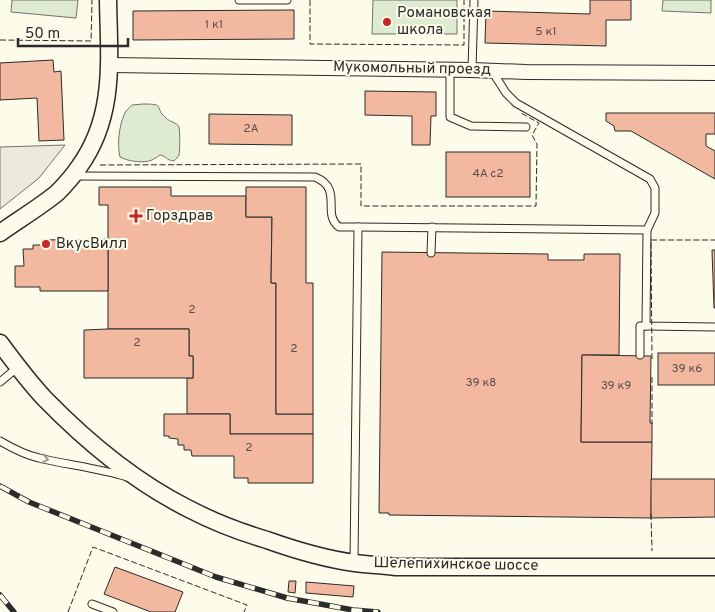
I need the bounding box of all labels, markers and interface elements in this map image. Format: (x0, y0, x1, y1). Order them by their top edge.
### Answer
place label: Романовская школа (397, 4, 491, 40)
scale bar (18, 15, 128, 47)
marker: Романовская школа (381, 16, 393, 28)
house number: 1 к1 (205, 17, 223, 33)
house number: 5 к1 (535, 24, 557, 40)
text: 50 m (25, 25, 60, 44)
street label: Мукомольный проезд (333, 58, 491, 80)
house number: 2А (243, 121, 259, 137)
house number: 4А с2 (472, 166, 504, 182)
place label: Горздрав (146, 207, 213, 226)
marker: Горздрав (130, 210, 142, 222)
place label: ВкусВилл (56, 235, 127, 254)
marker: ВкусВилл (40, 238, 52, 250)
house number: 2 (188, 302, 196, 318)
house number: 2 (133, 335, 141, 351)
house number: 2 (290, 341, 298, 357)
house number: 39 к6 (672, 361, 702, 377)
house number: 39 к8 (466, 375, 496, 391)
house number: 39 к9 (601, 378, 631, 394)
house number: 2 (245, 440, 253, 456)
one-way arrow (41, 453, 50, 464)
street label: Шелепихинское шоссе (374, 554, 538, 576)

